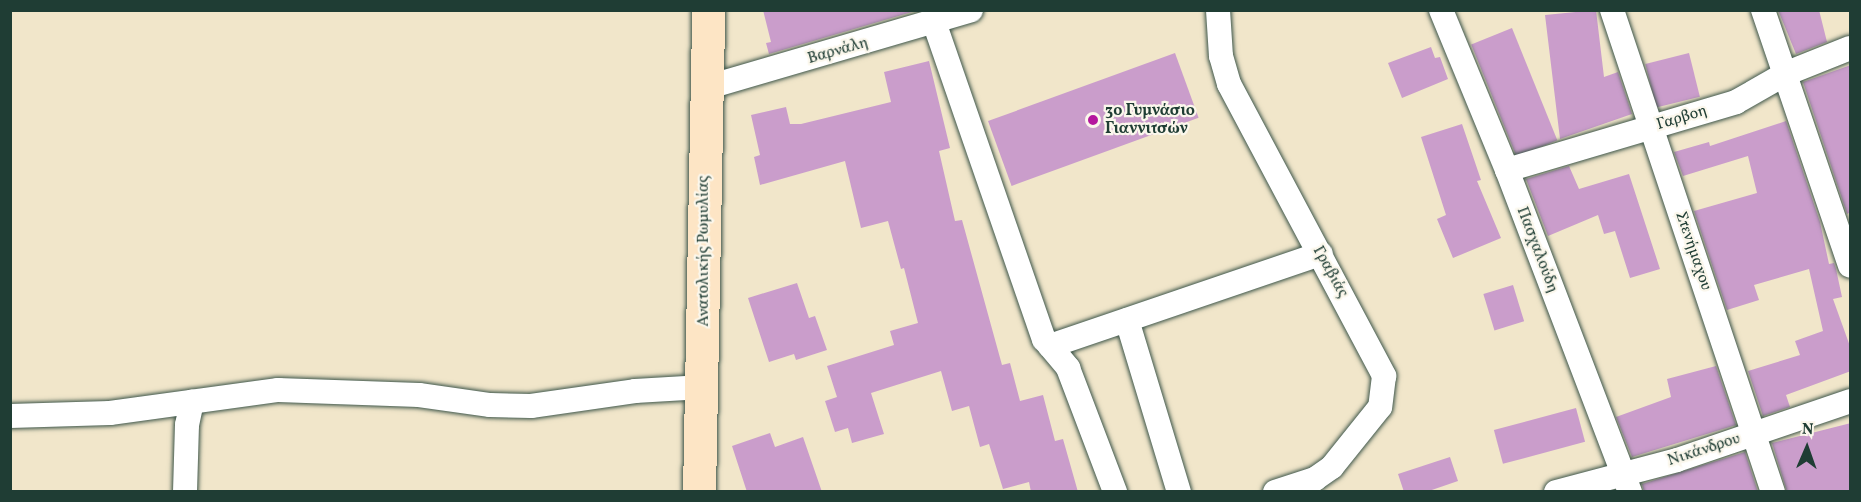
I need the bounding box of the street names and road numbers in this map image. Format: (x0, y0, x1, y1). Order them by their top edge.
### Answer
street label: Βαρνάλη (805, 33, 871, 69)
street label: Γαρβοη (1654, 101, 1710, 135)
street label: Ανατολικής Ρωμυλίας (694, 175, 714, 327)
street label: Πασχαλούδη (1512, 204, 1562, 296)
street label: Στενήμαχου (1671, 209, 1715, 293)
street label: Γραβιάς (1308, 243, 1352, 301)
street label: Νικάνδρου (1665, 429, 1743, 471)

